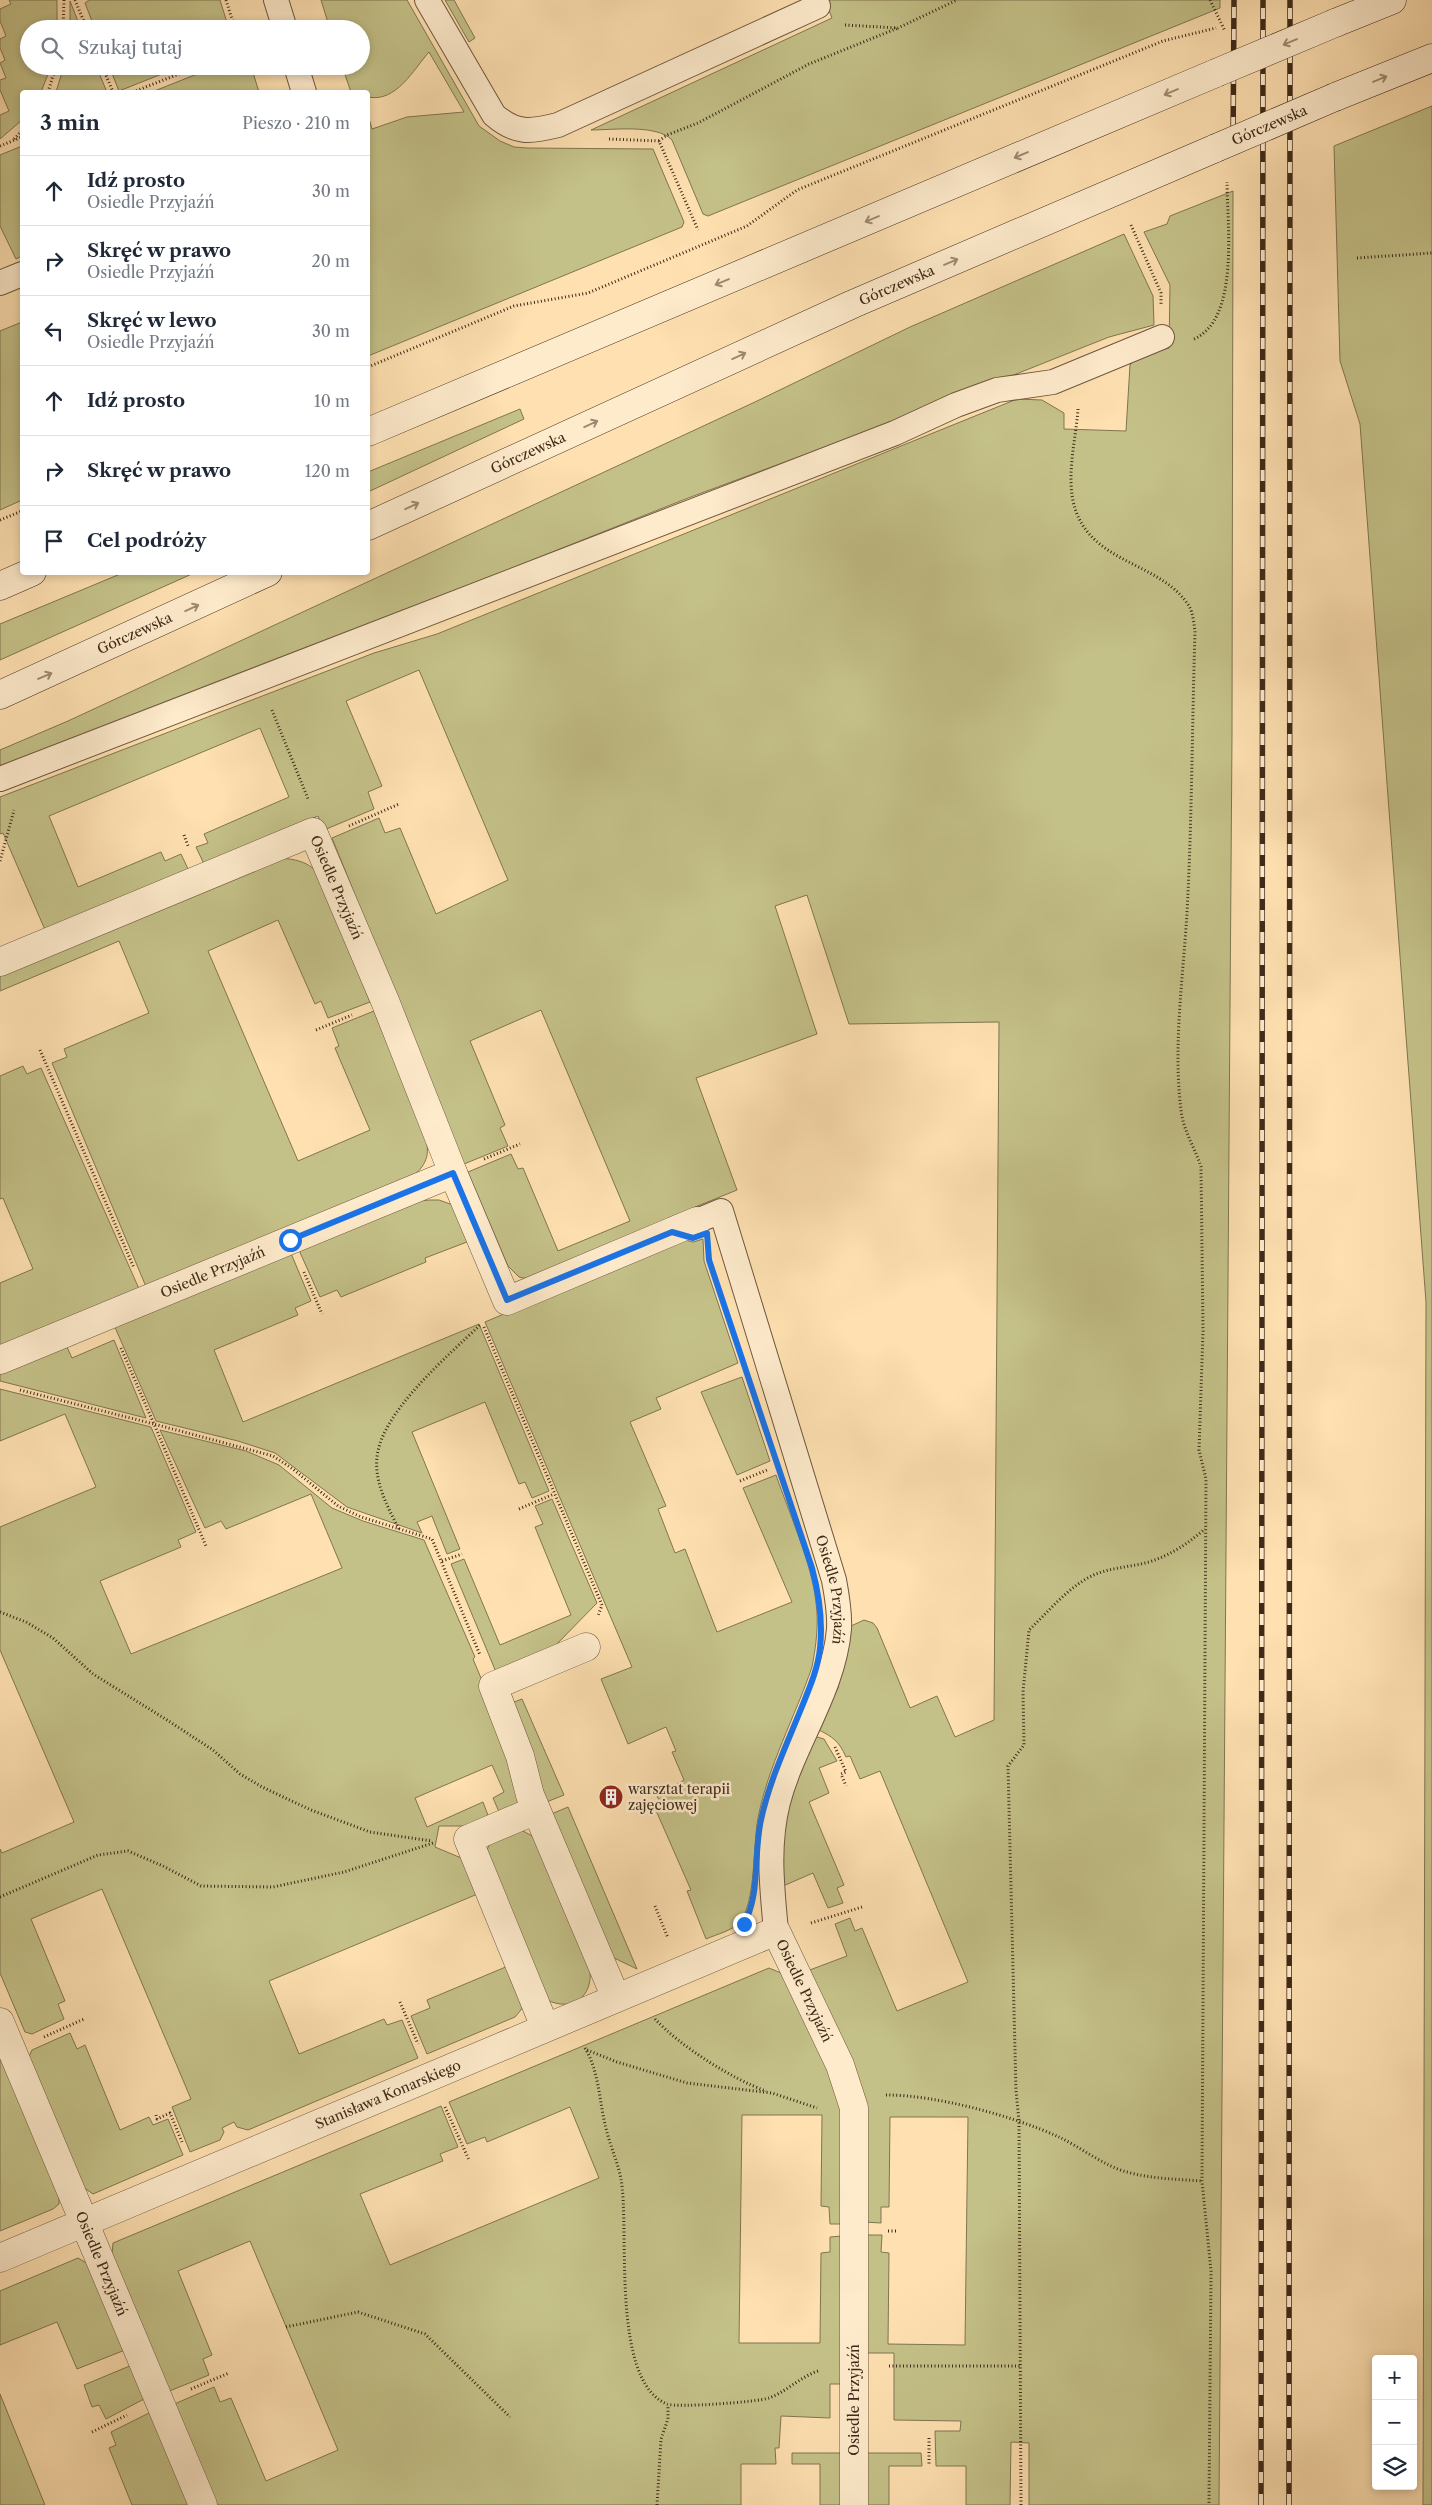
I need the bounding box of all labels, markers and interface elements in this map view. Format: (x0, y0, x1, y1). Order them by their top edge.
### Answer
search box (20, 20, 370, 75)
icon: search (38, 34, 66, 62)
text: Szukaj tutaj (78, 36, 182, 59)
one-way arrow (1283, 37, 1298, 47)
one-way arrow (1372, 73, 1387, 83)
one-way arrow (1164, 88, 1179, 98)
street label: Górczewska (1229, 101, 1310, 149)
text: 3 min (40, 110, 100, 135)
text: Pieszo · 210 m (242, 113, 350, 133)
one-way arrow (1014, 151, 1029, 161)
text: Idź prosto (87, 169, 185, 192)
icon: ahead (40, 177, 68, 205)
text: 30 m (312, 181, 350, 201)
text: Osiedle Przyjaźń (87, 192, 214, 212)
one-way arrow (865, 214, 880, 224)
text: Skręć w prawo (87, 239, 231, 262)
icon: right (40, 247, 68, 275)
text: 20 m (311, 251, 350, 271)
one-way arrow (944, 256, 959, 265)
street label: Górczewska (856, 261, 938, 309)
text: Osiedle Przyjaźń (87, 262, 214, 282)
one-way arrow (715, 277, 730, 287)
text: Skręć w lewo (87, 309, 217, 332)
icon: left (40, 317, 68, 345)
text: 30 m (312, 321, 350, 341)
text: Osiedle Przyjaźń (87, 332, 214, 352)
one-way arrow (731, 351, 746, 360)
icon: ahead (40, 387, 68, 415)
text: Idź prosto (87, 389, 185, 412)
text: 10 m (314, 391, 350, 411)
one-way arrow (583, 418, 598, 428)
street label: Górczewska (488, 428, 569, 478)
icon: right (40, 457, 68, 485)
text: Skręć w prawo (87, 459, 231, 482)
text: 120 m (305, 461, 350, 481)
one-way arrow (404, 501, 419, 510)
icon: arrive (40, 527, 68, 555)
text: Cel podróży (87, 529, 206, 552)
one-way arrow (184, 603, 199, 612)
street label: Górczewska (94, 608, 175, 658)
one-way arrow (37, 670, 52, 680)
street label: Osiedle Przyjaźń (306, 832, 367, 942)
route start (279, 1229, 302, 1252)
street label: Osiedle Przyjaźń (158, 1242, 268, 1302)
street label: Osiedle Przyjaźń (812, 1533, 848, 1646)
place label: warsztat terapii zajęciowej (627, 1780, 730, 1814)
building icon: warsztat terapii zajęciowej (598, 1784, 624, 1810)
route end (733, 1913, 756, 1936)
street label: Osiedle Przyjaźń (772, 1936, 837, 2045)
street label: Stanisława Konarskiego (312, 2056, 464, 2133)
street label: Osiedle Przyjaźń (72, 2209, 132, 2319)
street label: Osiedle Przyjaźń (845, 2344, 863, 2456)
map controls (1372, 2355, 1417, 2490)
button: + (1372, 2355, 1417, 2400)
button: − (1372, 2400, 1417, 2445)
button: layers (1372, 2445, 1417, 2490)

